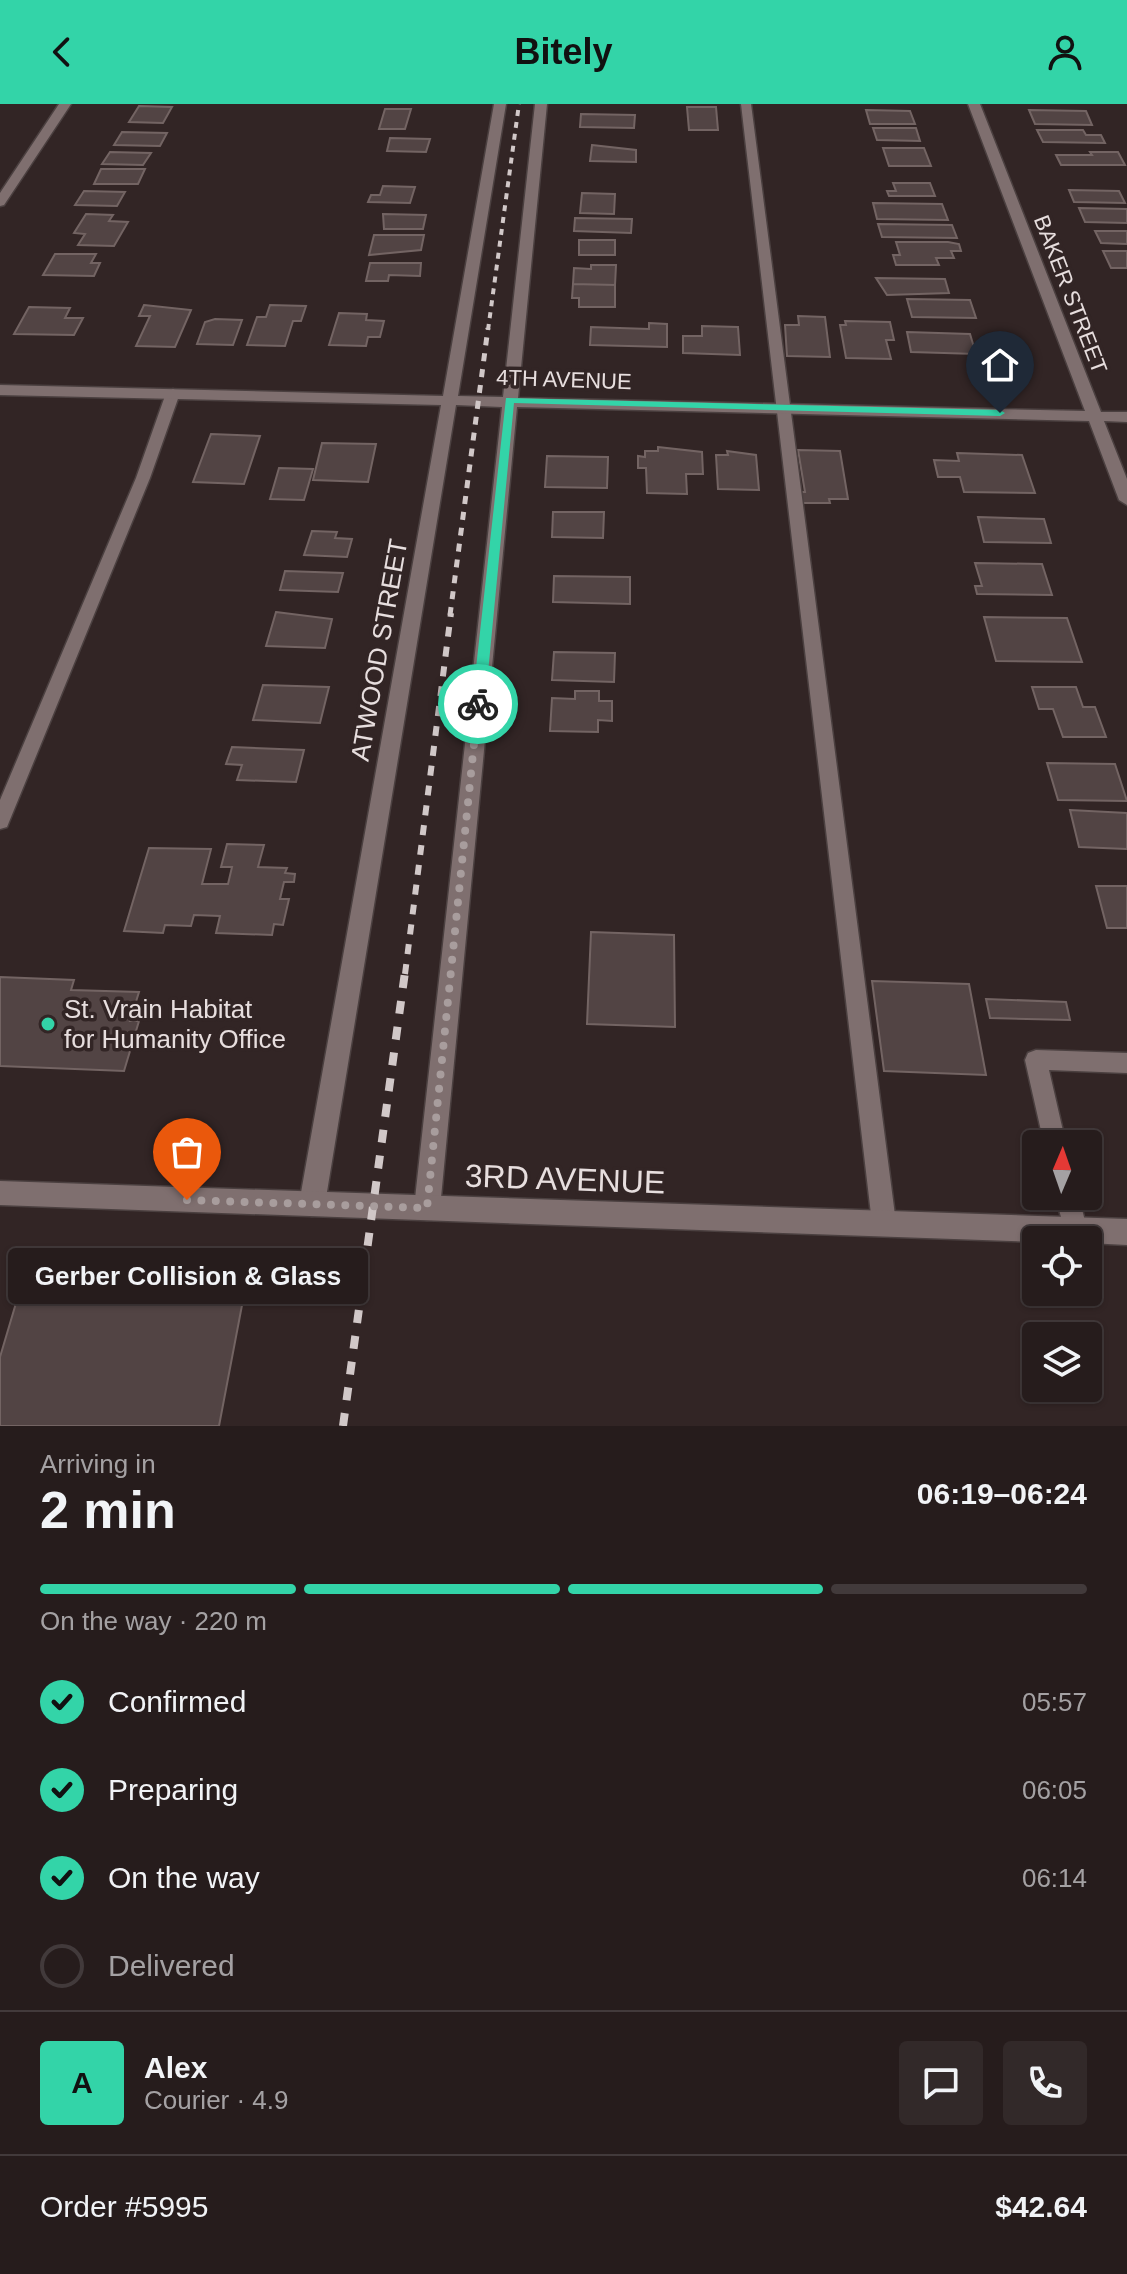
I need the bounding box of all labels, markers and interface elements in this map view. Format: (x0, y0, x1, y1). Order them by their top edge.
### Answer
icon: back (40, 30, 84, 74)
icon: person (1043, 30, 1087, 74)
text: Bitely (514, 31, 613, 72)
street label: BAKER STREET (1029, 212, 1112, 377)
pin (966, 331, 1034, 413)
icon: home (978, 343, 1022, 387)
street label: 4TH AVENUE (496, 365, 632, 394)
street label: ATWOOD STREET (345, 537, 413, 763)
courier (438, 664, 518, 744)
icon: bike (456, 682, 500, 726)
place label: St. Vrain Habitat for Humanity Office (64, 994, 286, 1054)
marker: St. Vrain Habitat for Humanity Office (39, 1015, 57, 1033)
pin (153, 1118, 221, 1200)
icon: bag (165, 1130, 209, 1174)
north arrow (1022, 1130, 1102, 1210)
map controls (1022, 1130, 1102, 1402)
street label: 3RD AVENUE (464, 1158, 666, 1200)
button: locate (1022, 1226, 1102, 1306)
callout: Gerber Collision & Glass (7, 1248, 367, 1304)
text: Gerber Collision & Glass (35, 1261, 341, 1291)
button: layers (1022, 1322, 1102, 1402)
text: Arriving in (40, 1449, 156, 1479)
text: 06:19–06:24 (917, 1477, 1087, 1510)
text: 2 min (40, 1481, 176, 1539)
text: On the way · 220 m (40, 1606, 267, 1636)
icon: check (40, 1680, 84, 1724)
text: Confirmed (108, 1685, 246, 1718)
text: 05:57 (1022, 1687, 1087, 1717)
icon: check (40, 1768, 84, 1812)
text: Preparing (108, 1773, 238, 1806)
text: 06:05 (1022, 1775, 1087, 1805)
icon: check (40, 1856, 84, 1900)
text: On the way (108, 1861, 260, 1894)
text: 06:14 (1022, 1863, 1087, 1893)
text: Delivered (108, 1949, 235, 1982)
button: chat (899, 2041, 983, 2125)
button: phone (1003, 2041, 1087, 2125)
text: Alex (144, 2051, 207, 2084)
text: A (71, 2066, 93, 2099)
text: Courier · 4.9 (144, 2085, 289, 2115)
text: Order #5995 (40, 2190, 208, 2223)
text: $42.64 (995, 2190, 1087, 2223)

